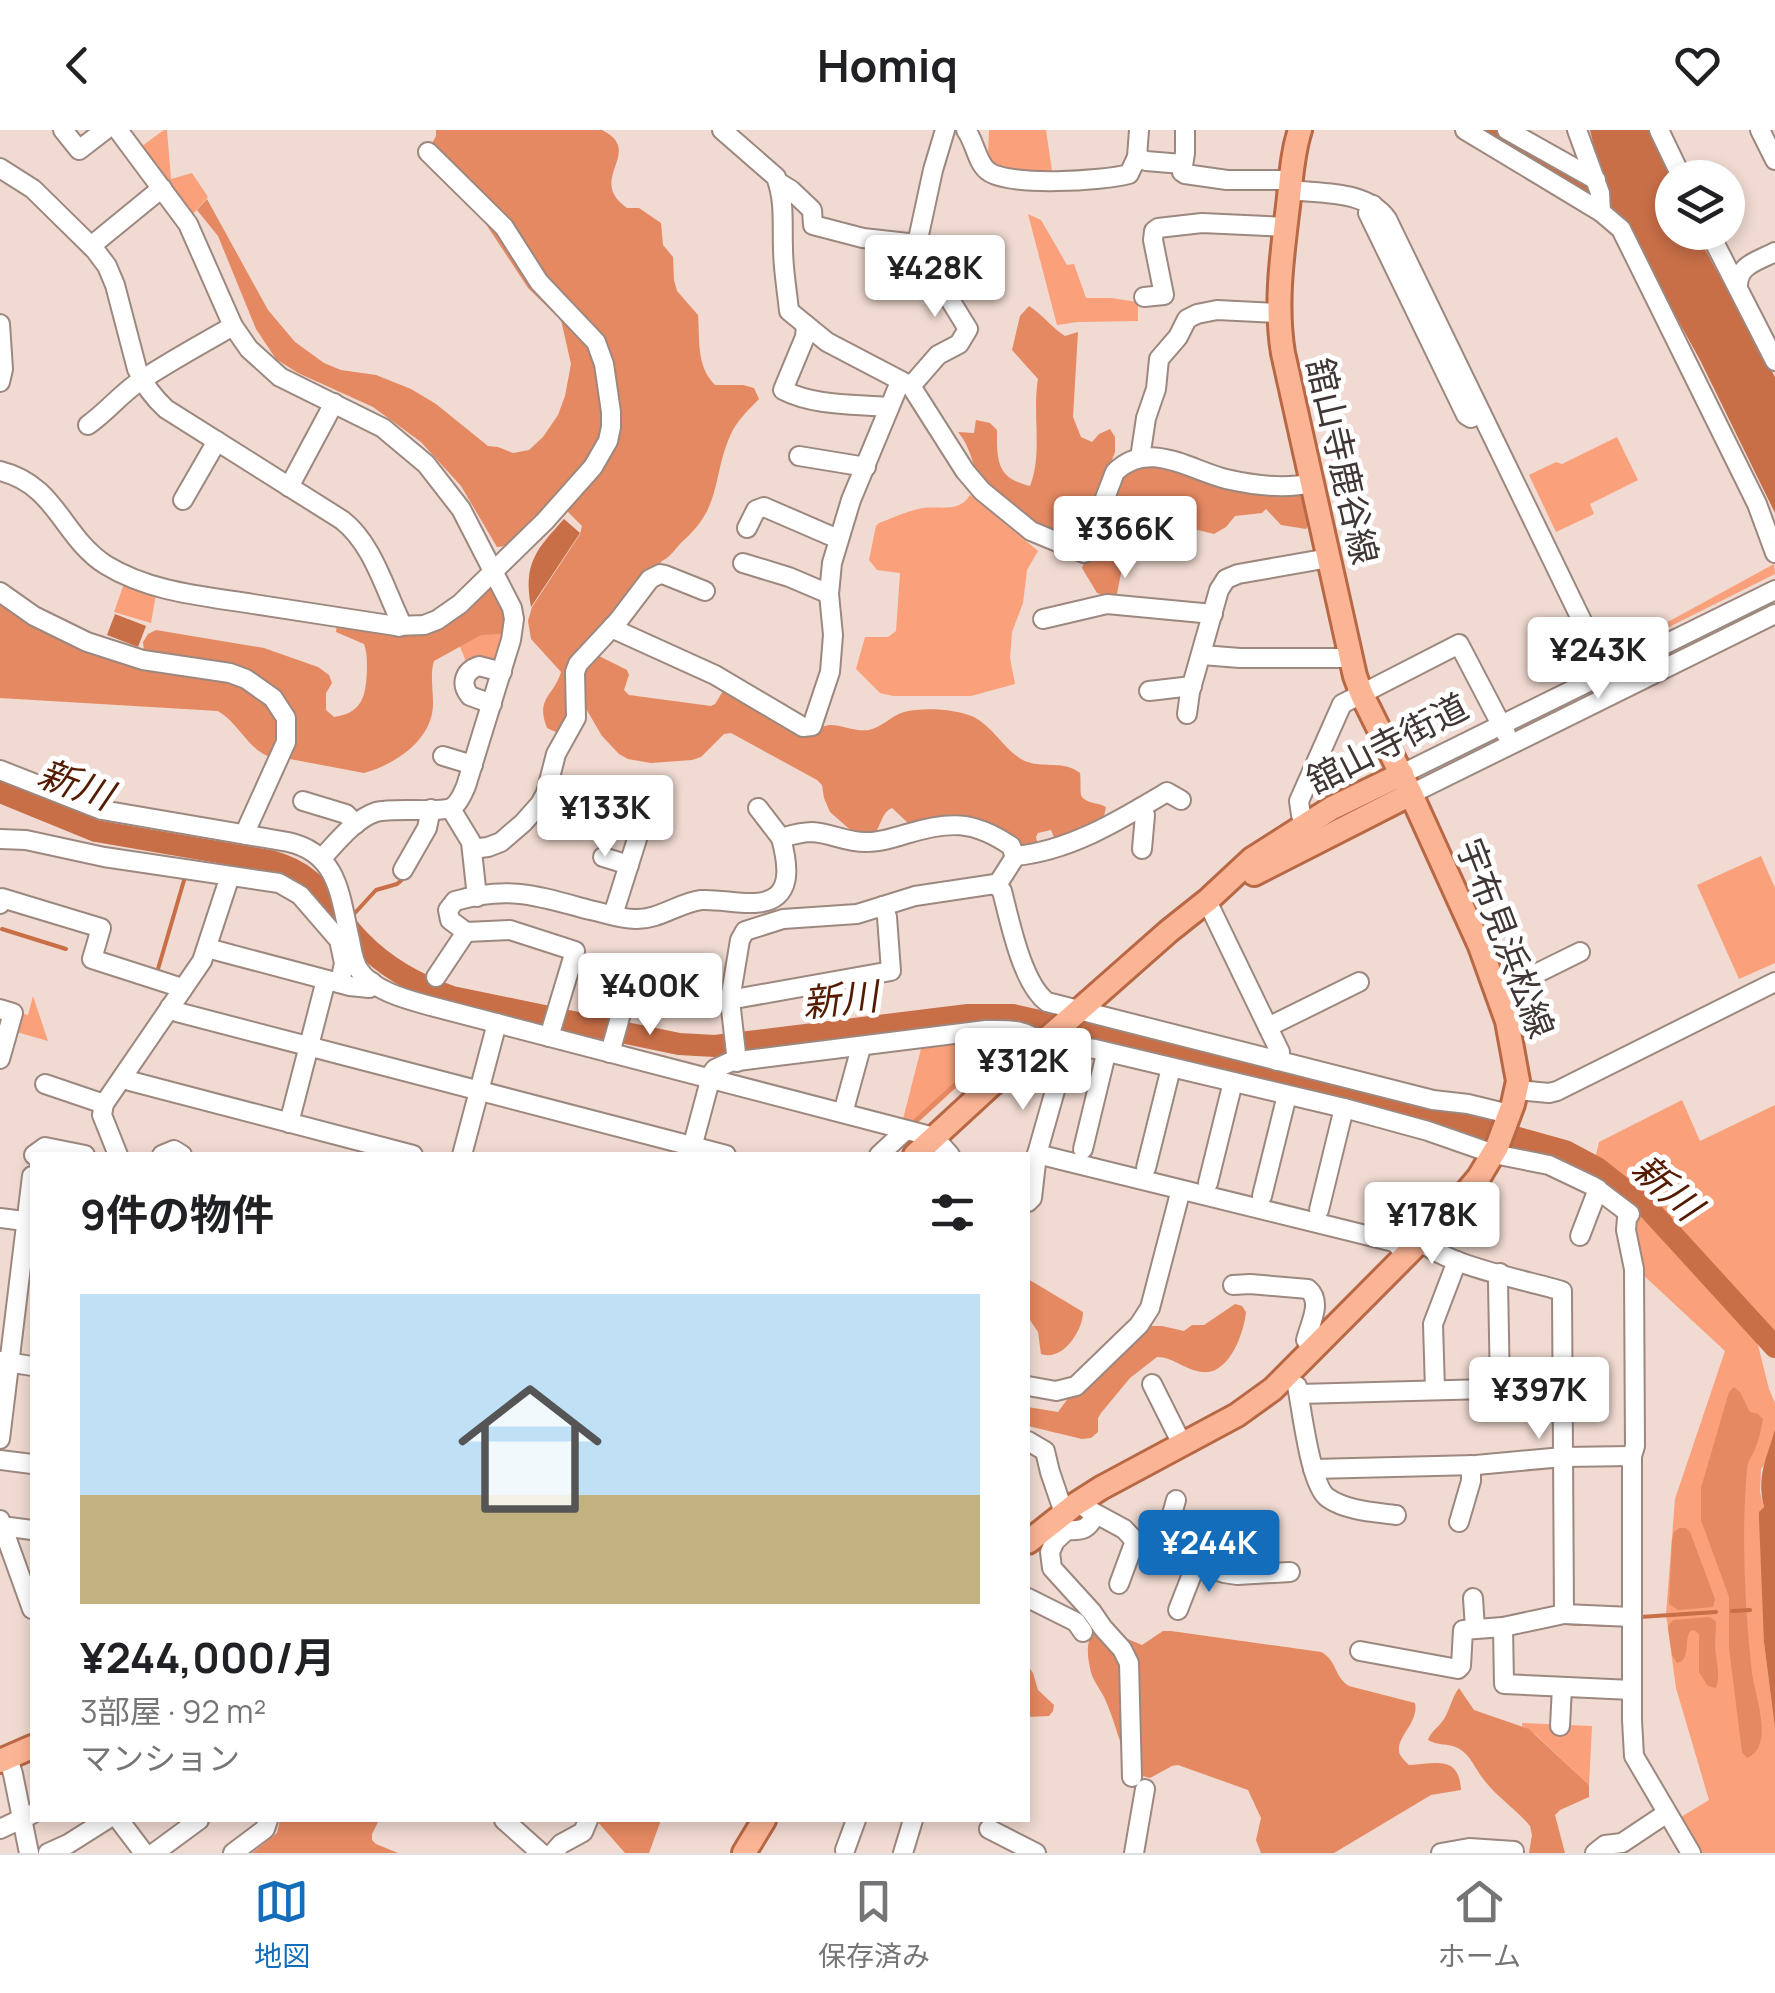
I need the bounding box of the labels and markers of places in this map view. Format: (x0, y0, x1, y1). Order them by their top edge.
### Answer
pin: ¥428K (865, 235, 1005, 320)
pin: ¥366K (1055, 496, 1195, 581)
pin: ¥243K (1528, 617, 1668, 702)
pin: ¥133K (535, 775, 675, 860)
pin: ¥400K (580, 953, 720, 1038)
pin: ¥312K (953, 1028, 1093, 1113)
pin: ¥178K (1362, 1182, 1502, 1267)
pin: ¥397K (1469, 1357, 1609, 1442)
pin: ¥244K (1139, 1510, 1279, 1595)

